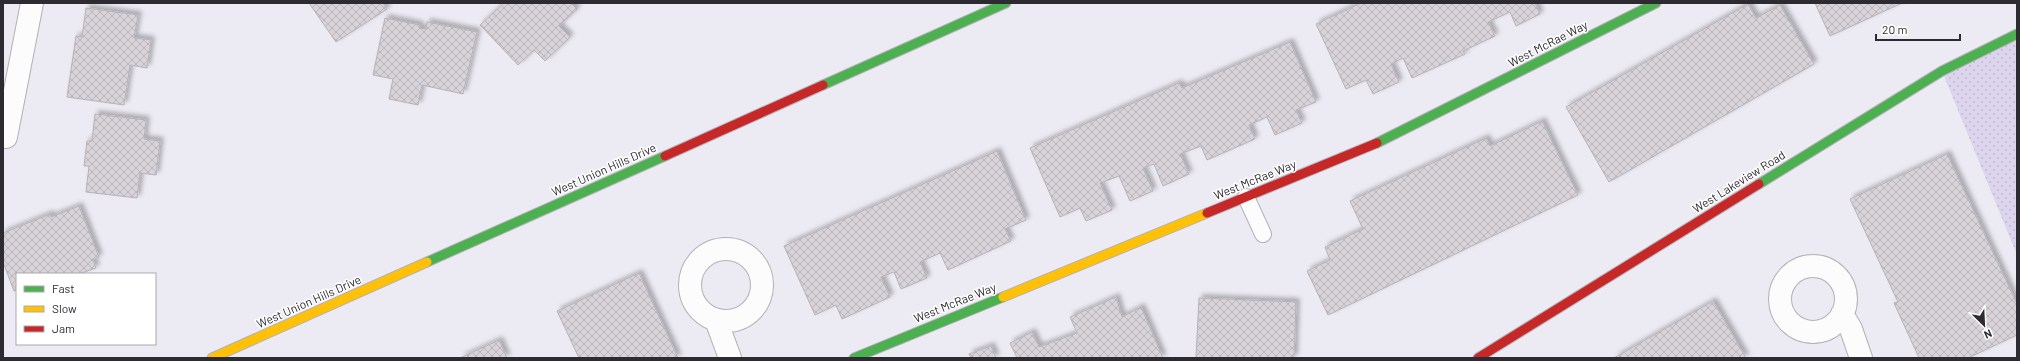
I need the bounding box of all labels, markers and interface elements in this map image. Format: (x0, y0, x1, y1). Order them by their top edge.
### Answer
scale bar (1876, 16, 1960, 42)
street label: West McRae Way (1505, 17, 1590, 69)
text: 20 m (1882, 22, 1908, 36)
street label: West Union Hills Drive (549, 140, 658, 198)
street label: West Lakeview Road (1690, 147, 1787, 215)
street label: West McRae Way (1211, 156, 1298, 202)
street label: West Union Hills Drive (254, 272, 363, 330)
legend (16, 273, 156, 345)
street label: West McRae Way (911, 279, 998, 325)
text: Fast (52, 281, 75, 295)
text: Slow (52, 301, 77, 315)
north arrow (1964, 305, 2004, 345)
text: Jam (52, 321, 75, 335)
text: N (1982, 327, 1994, 342)

